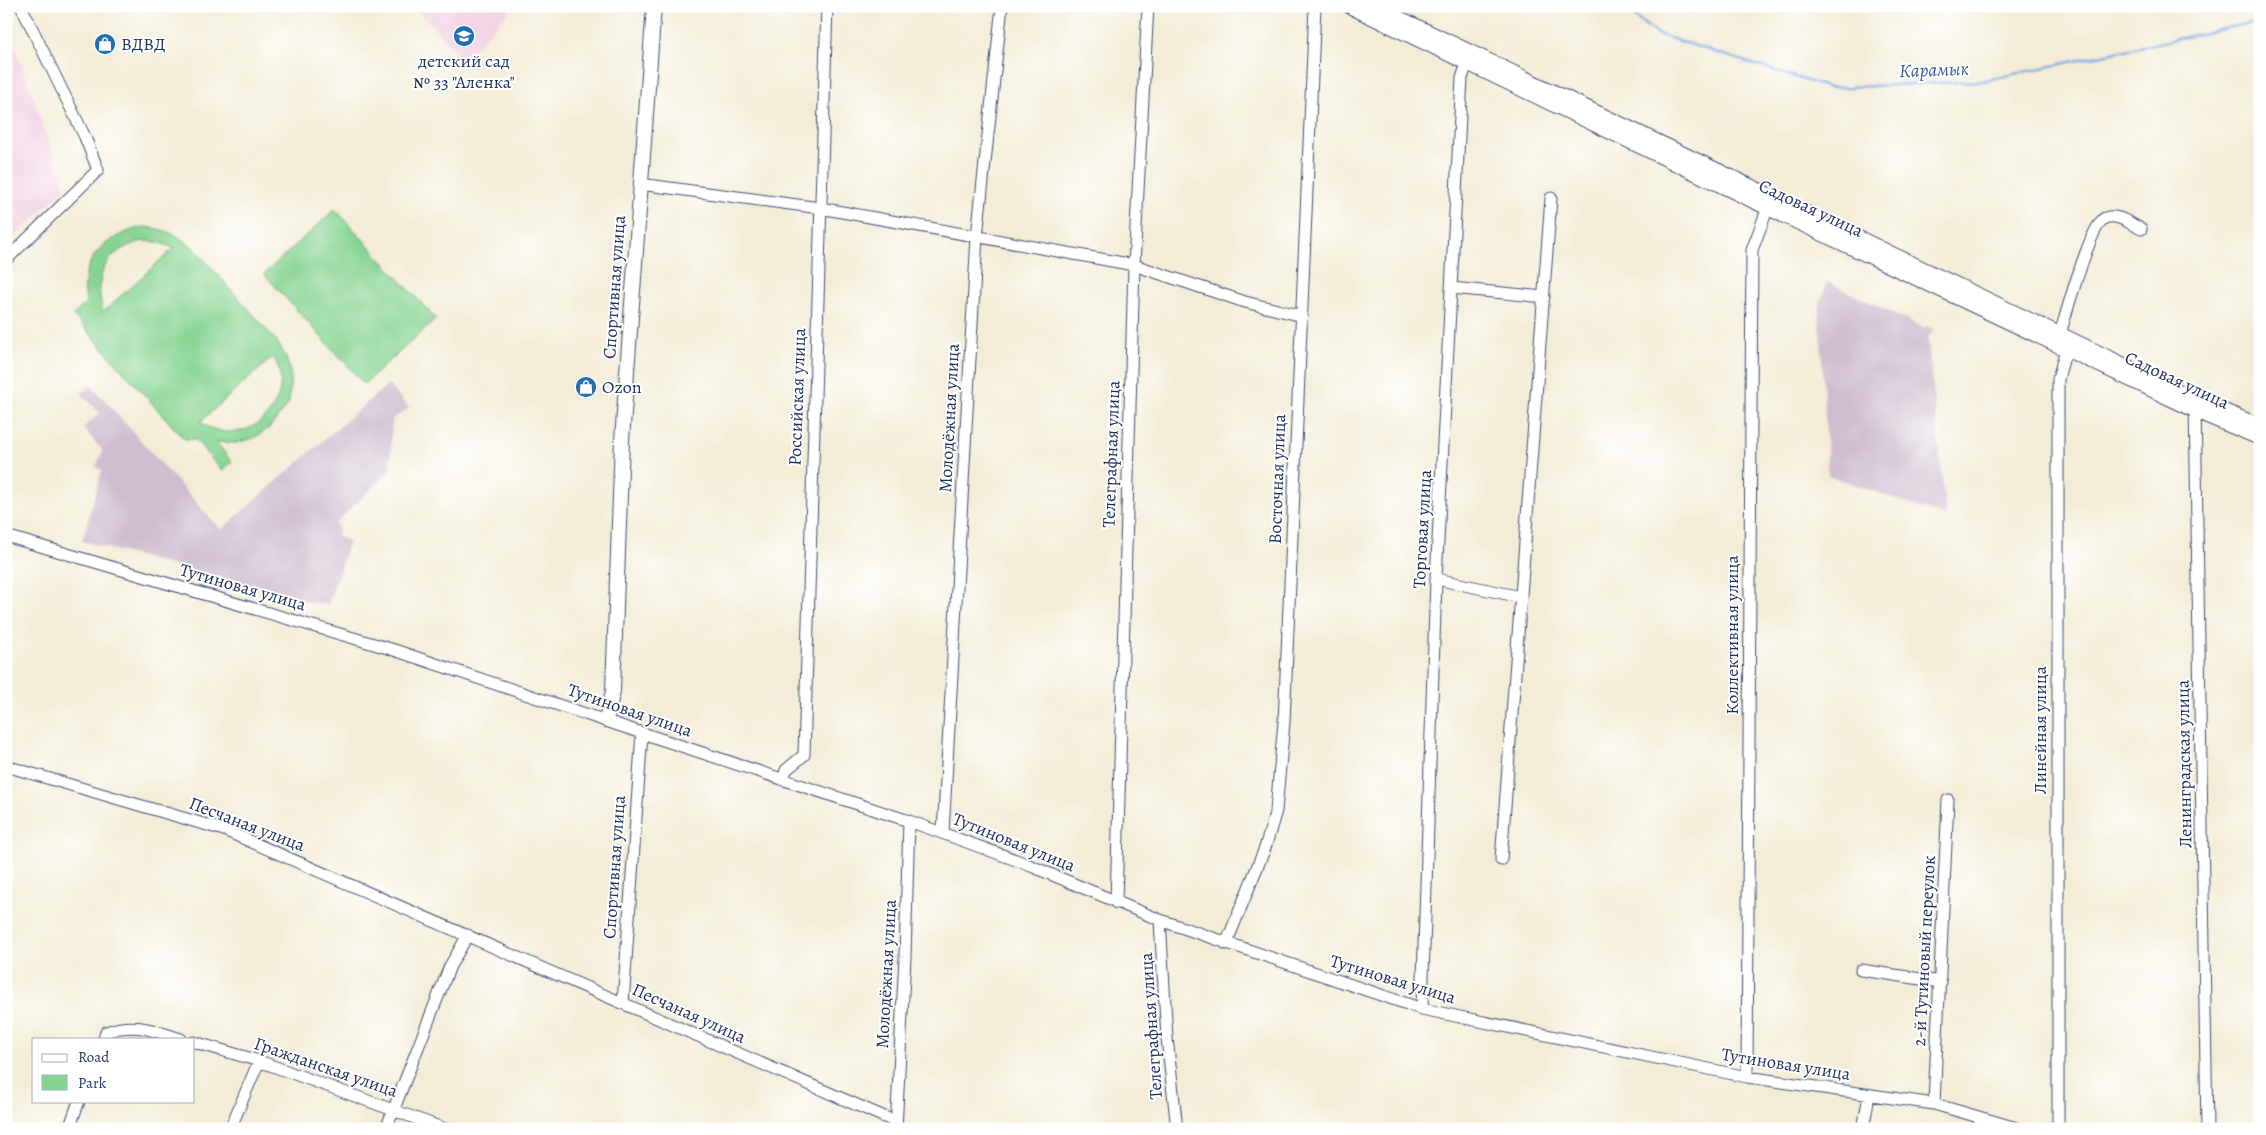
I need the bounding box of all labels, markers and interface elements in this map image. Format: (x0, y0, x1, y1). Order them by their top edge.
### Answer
school or university icon: детский сад № 33 "Аленка" (452, 24, 476, 48)
shop icon: ВДВД (93, 32, 117, 56)
place label: ВДВД (121, 32, 166, 56)
place label: детский сад № 33 "Аленка" (413, 49, 515, 94)
water label: Карамык (1899, 56, 1970, 84)
street label: Садовая улица (1755, 173, 1868, 243)
street label: Спортивная улица (597, 214, 631, 360)
street label: Российская улица (783, 327, 811, 466)
street label: Молодёжная улица (933, 342, 965, 493)
street label: Садовая улица (2121, 345, 2234, 415)
shop icon: Ozon (574, 375, 598, 399)
place label: Ozon (602, 375, 642, 399)
street label: Телеграфная улица (1096, 379, 1126, 528)
street label: Восточная улица (1263, 413, 1291, 544)
street label: Торговая улица (1407, 468, 1437, 589)
street label: Коллективная улица (1720, 555, 1744, 715)
street label: Тутиновая улица (177, 558, 310, 617)
street label: Линейная улица (2028, 665, 2052, 794)
street label: Тутиновая улица (565, 677, 696, 743)
street label: Ленинградская улица (2171, 679, 2197, 848)
street label: Песчаная улица (186, 791, 309, 857)
street label: Спортивная улица (597, 794, 631, 940)
street label: Тутиновая улица (949, 806, 1080, 878)
street label: 2-й Тутиновый переулок (1907, 855, 1941, 1047)
street label: Молодёжная улица (870, 898, 902, 1049)
street label: Тутиновая улица (1327, 948, 1459, 1010)
street label: Телеграфная улица (1134, 951, 1168, 1100)
street label: Песчаная улица (628, 977, 750, 1049)
street label: Гражданская улица (251, 1031, 402, 1103)
legend (32, 1038, 195, 1102)
street label: Тутиновая улица (1720, 1042, 1853, 1086)
text: Road (78, 1047, 110, 1067)
text: Park (78, 1073, 107, 1093)

